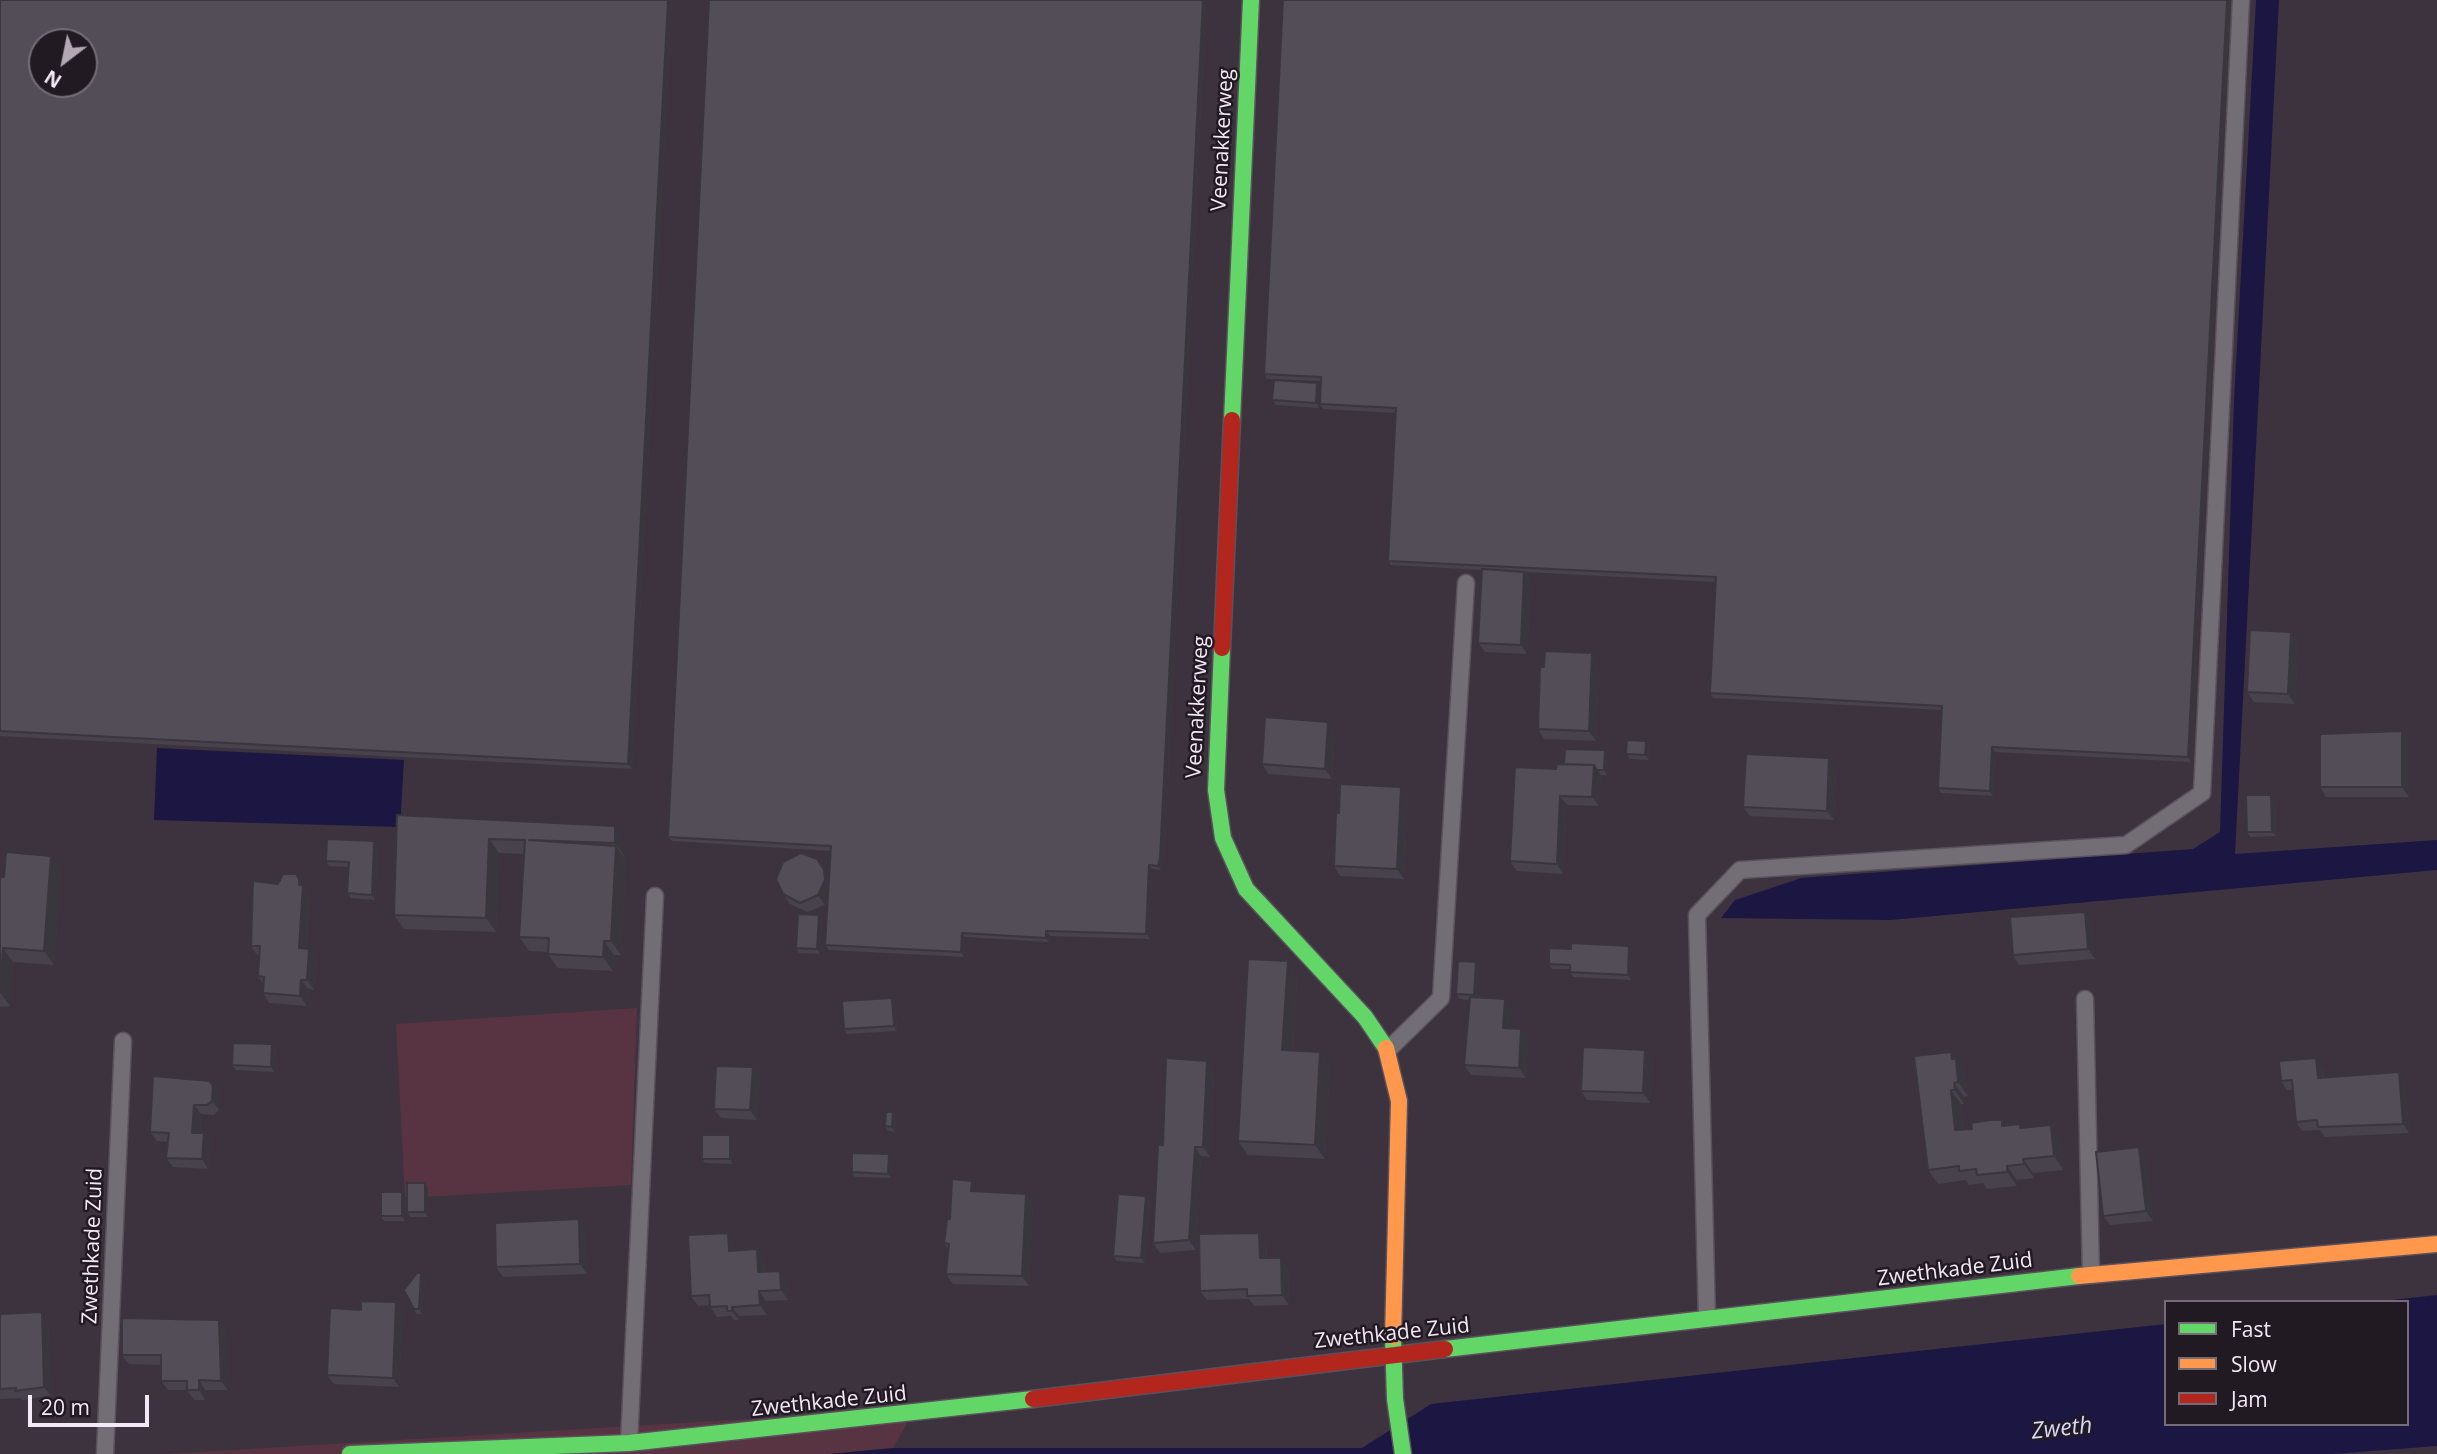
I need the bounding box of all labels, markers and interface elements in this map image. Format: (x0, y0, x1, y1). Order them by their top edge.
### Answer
north arrow (28, 28, 98, 98)
text: N (39, 64, 66, 94)
street label: Veenakkerweg (1207, 68, 1239, 212)
street label: Veenakkerweg (1182, 635, 1214, 779)
street label: Zwethkade Zuid (78, 1167, 108, 1325)
street label: Zwethkade Zuid (1876, 1248, 2034, 1292)
legend (2164, 1300, 2409, 1426)
street label: Zwethkade Zuid (1313, 1313, 1471, 1355)
text: Fast (2231, 1315, 2271, 1343)
text: Slow (2231, 1350, 2277, 1378)
scale bar (32, 1380, 152, 1424)
street label: Zwethkade Zuid (750, 1381, 908, 1423)
text: Jam (2231, 1385, 2268, 1413)
text: 20 m (41, 1393, 90, 1421)
water label: Zweth (2030, 1412, 2094, 1446)

